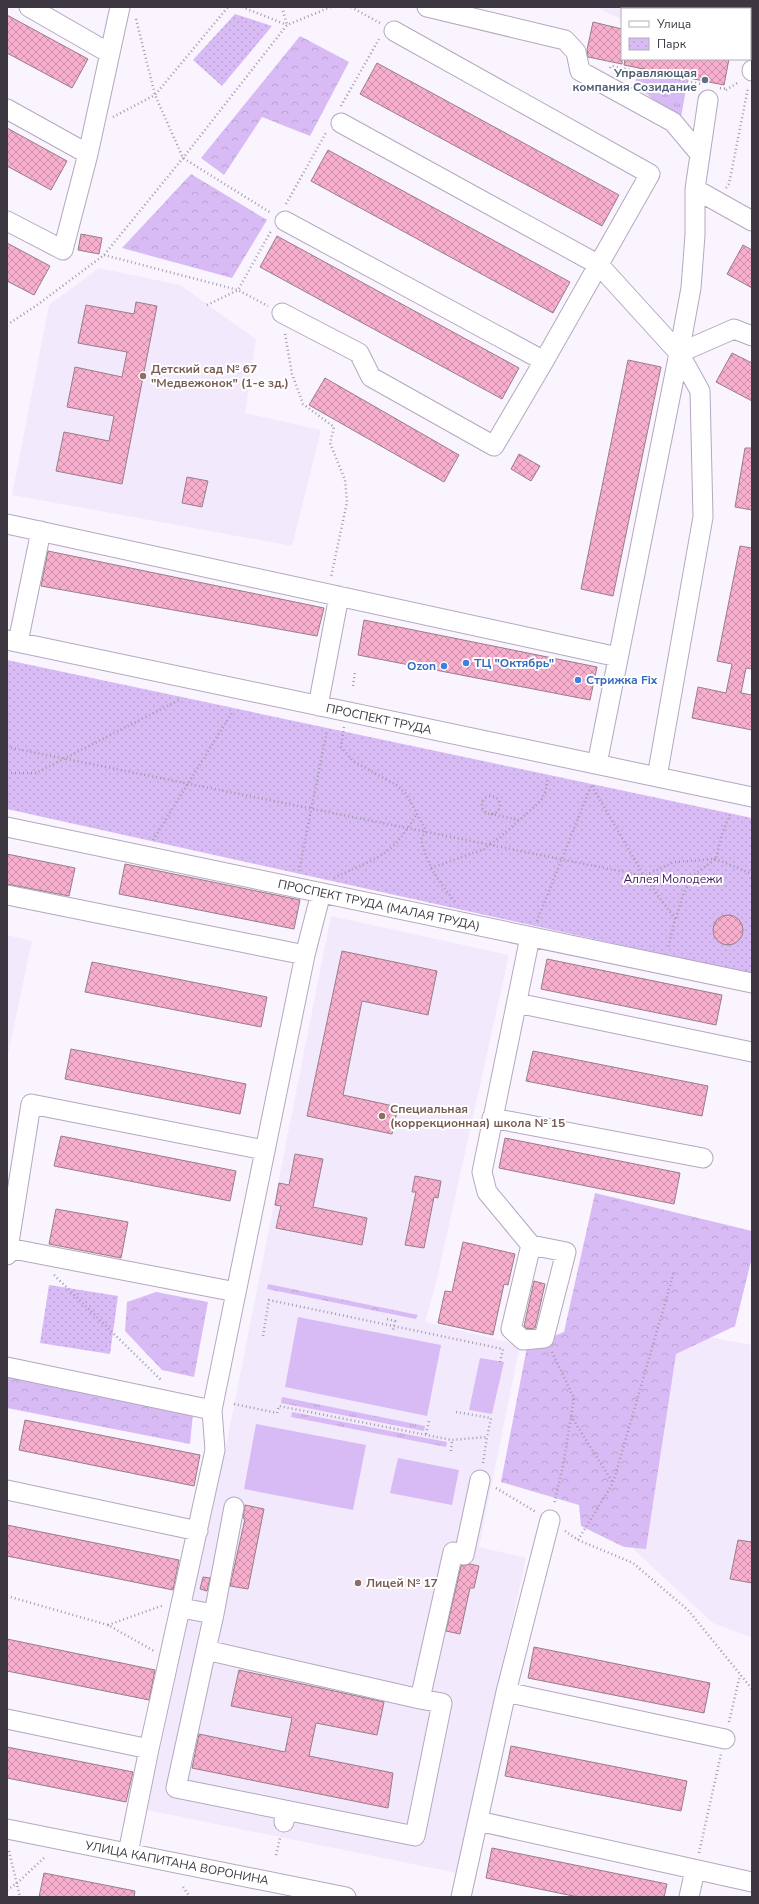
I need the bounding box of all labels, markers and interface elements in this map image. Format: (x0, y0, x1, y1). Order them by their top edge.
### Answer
legend (621, 8, 751, 60)
text: Улица (656, 16, 691, 32)
text: Парк (657, 36, 687, 52)
place label: Управляющая компания Созидание (573, 65, 697, 95)
marker: Управляющая компания Созидание (700, 75, 710, 85)
place label: Детский сад № 67 "Медвежонок" (1-е зд.) (151, 361, 289, 391)
marker: Детский сад № 67 "Медвежонок" (1-е зд.) (138, 371, 148, 381)
place label: ТЦ "Октябрь" (474, 655, 554, 671)
place label: Ozon (407, 658, 436, 674)
marker: ТЦ "Октябрь" (461, 658, 471, 668)
marker: Ozon (439, 661, 449, 671)
place label: Стрижка Fix (586, 672, 658, 688)
marker: Стрижка Fix (573, 675, 583, 685)
street label: ПРОСПЕКТ ТРУДА (325, 700, 434, 738)
park label: Аллея Молодежи (623, 871, 723, 887)
street label: ПРОСПЕКТ ТРУДА (МАЛАЯ ТРУДА) (277, 876, 481, 934)
place label: Специальная (коррекционная) школа № 15 (390, 1101, 565, 1131)
marker: Специальная (коррекционная) школа № 15 (377, 1111, 387, 1121)
place label: Лицей № 17 (366, 1575, 438, 1591)
marker: Лицей № 17 (353, 1578, 363, 1588)
street label: УЛИЦА КАПИТАНА ВОРОНИНА (83, 1837, 270, 1889)

